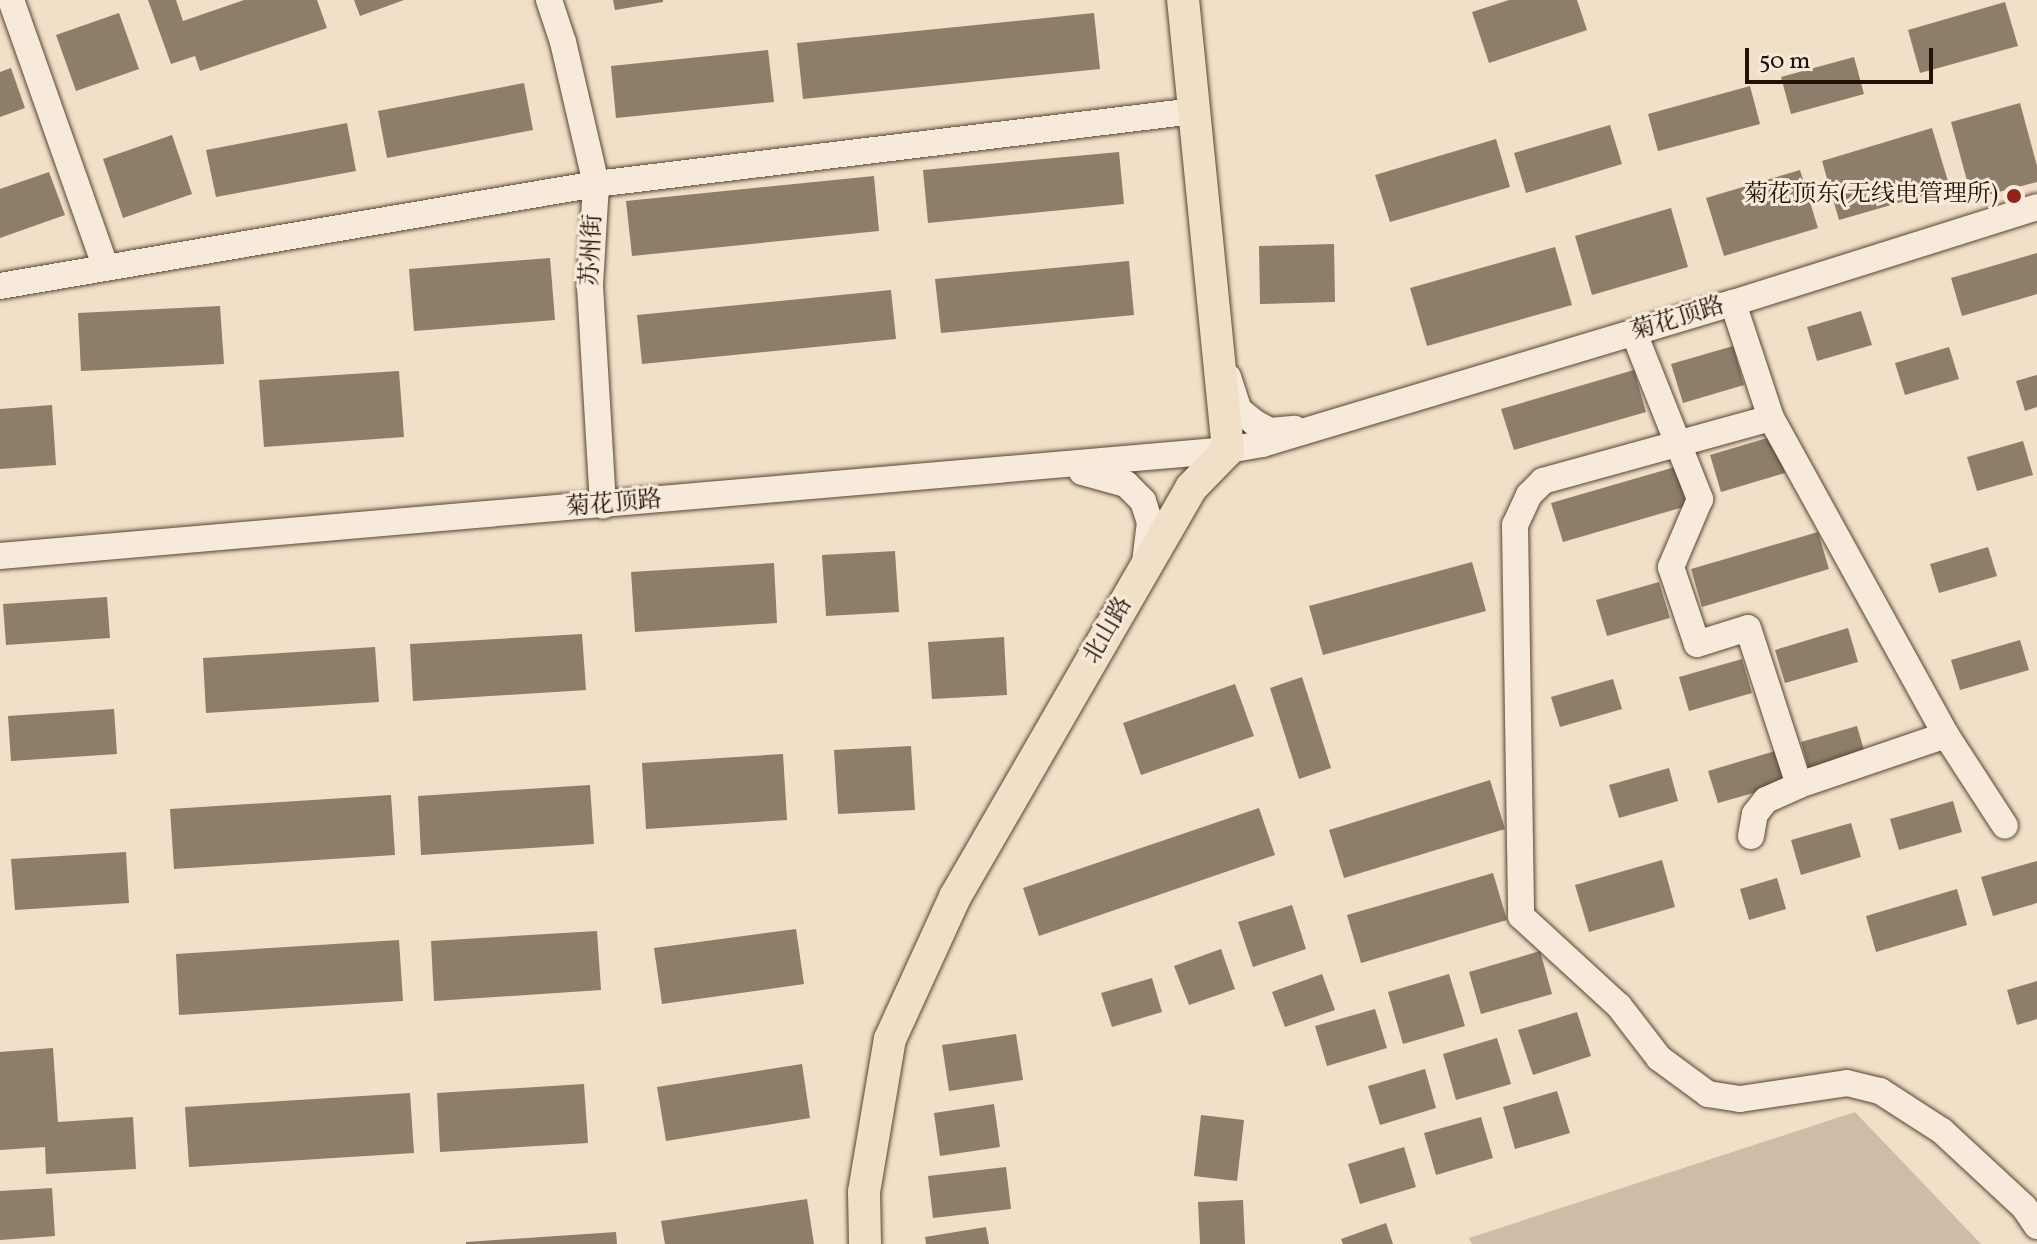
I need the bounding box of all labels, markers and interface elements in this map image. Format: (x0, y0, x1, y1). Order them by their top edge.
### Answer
scale bar (1749, 32, 1937, 82)
text: 50 m (1759, 45, 1811, 79)
place label: 菊花顶东(无线电管理所) (1744, 182, 1998, 210)
marker: 菊花顶东(无线电管理所) (2005, 187, 2023, 205)
street label: 苏州街 (577, 213, 609, 287)
street label: 菊花顶路 (1628, 292, 1728, 348)
street label: 菊花顶路 (565, 486, 663, 524)
street label: 北山路 (1079, 593, 1139, 669)

